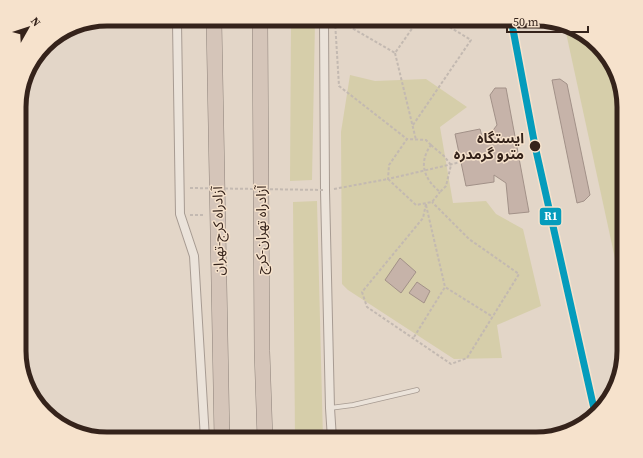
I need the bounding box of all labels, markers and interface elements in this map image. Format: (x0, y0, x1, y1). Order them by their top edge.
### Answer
north arrow (8, 8, 48, 48)
scale bar (507, 8, 588, 34)
text: N (27, 14, 44, 30)
text: 50 m (513, 14, 539, 30)
place label: ایستگاه مترو گرمدره (454, 128, 524, 164)
marker: ایستگاه مترو گرمدره (528, 139, 542, 153)
street label: آزادراه کرج-تهران (207, 185, 230, 276)
street label: آزادراه تهران-کرج (251, 185, 272, 275)
line badge: R1 (539, 207, 562, 226)
text: R1 (544, 209, 558, 224)

